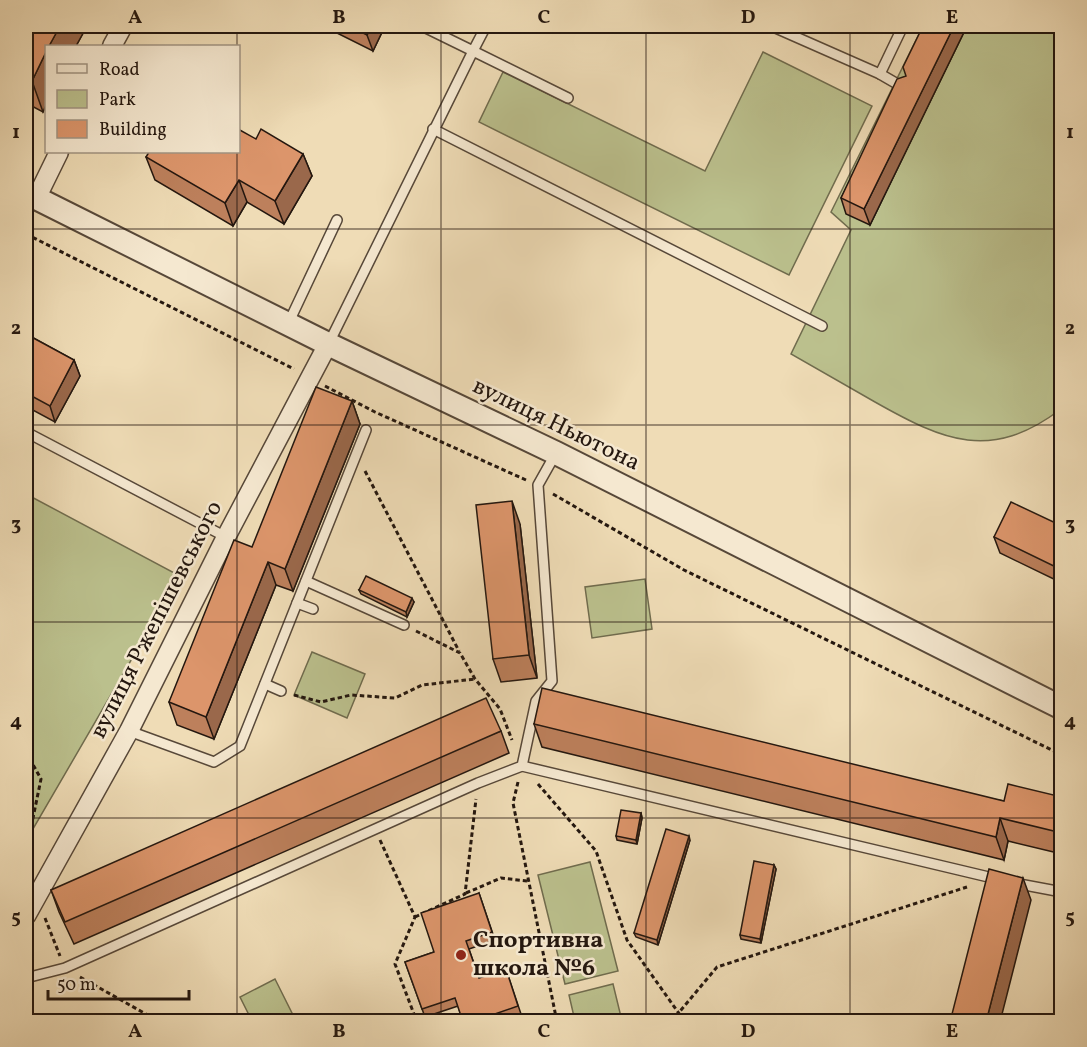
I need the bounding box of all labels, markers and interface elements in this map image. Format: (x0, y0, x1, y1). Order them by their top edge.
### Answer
text: A (128, 4, 142, 32)
text: B (332, 4, 346, 32)
text: C (538, 4, 551, 32)
text: D (741, 4, 755, 32)
text: E (946, 4, 958, 32)
legend (45, 45, 240, 153)
text: Road (99, 58, 140, 83)
text: Park (99, 88, 136, 113)
text: Building (99, 118, 167, 143)
text: 1 (12, 119, 20, 147)
text: 1 (1066, 119, 1074, 147)
text: 2 (11, 315, 21, 343)
text: 2 (1065, 315, 1075, 343)
street label: вулиця Ньютона (467, 370, 645, 480)
street label: вулиця Ржепішевського (82, 495, 232, 745)
text: 3 (11, 511, 21, 539)
text: 3 (1065, 511, 1075, 539)
text: 4 (10, 708, 22, 736)
text: 4 (1064, 708, 1076, 736)
text: 5 (11, 904, 21, 932)
text: 5 (1065, 904, 1075, 932)
place label: Спортивна школа №6 (473, 924, 603, 986)
marker: Спортивна школа №6 (454, 948, 468, 962)
scale bar (48, 963, 189, 1001)
text: 50 m (57, 973, 96, 998)
text: A (128, 1018, 142, 1046)
text: B (332, 1018, 346, 1046)
text: C (538, 1018, 551, 1046)
text: D (741, 1018, 755, 1046)
text: E (946, 1018, 958, 1046)

